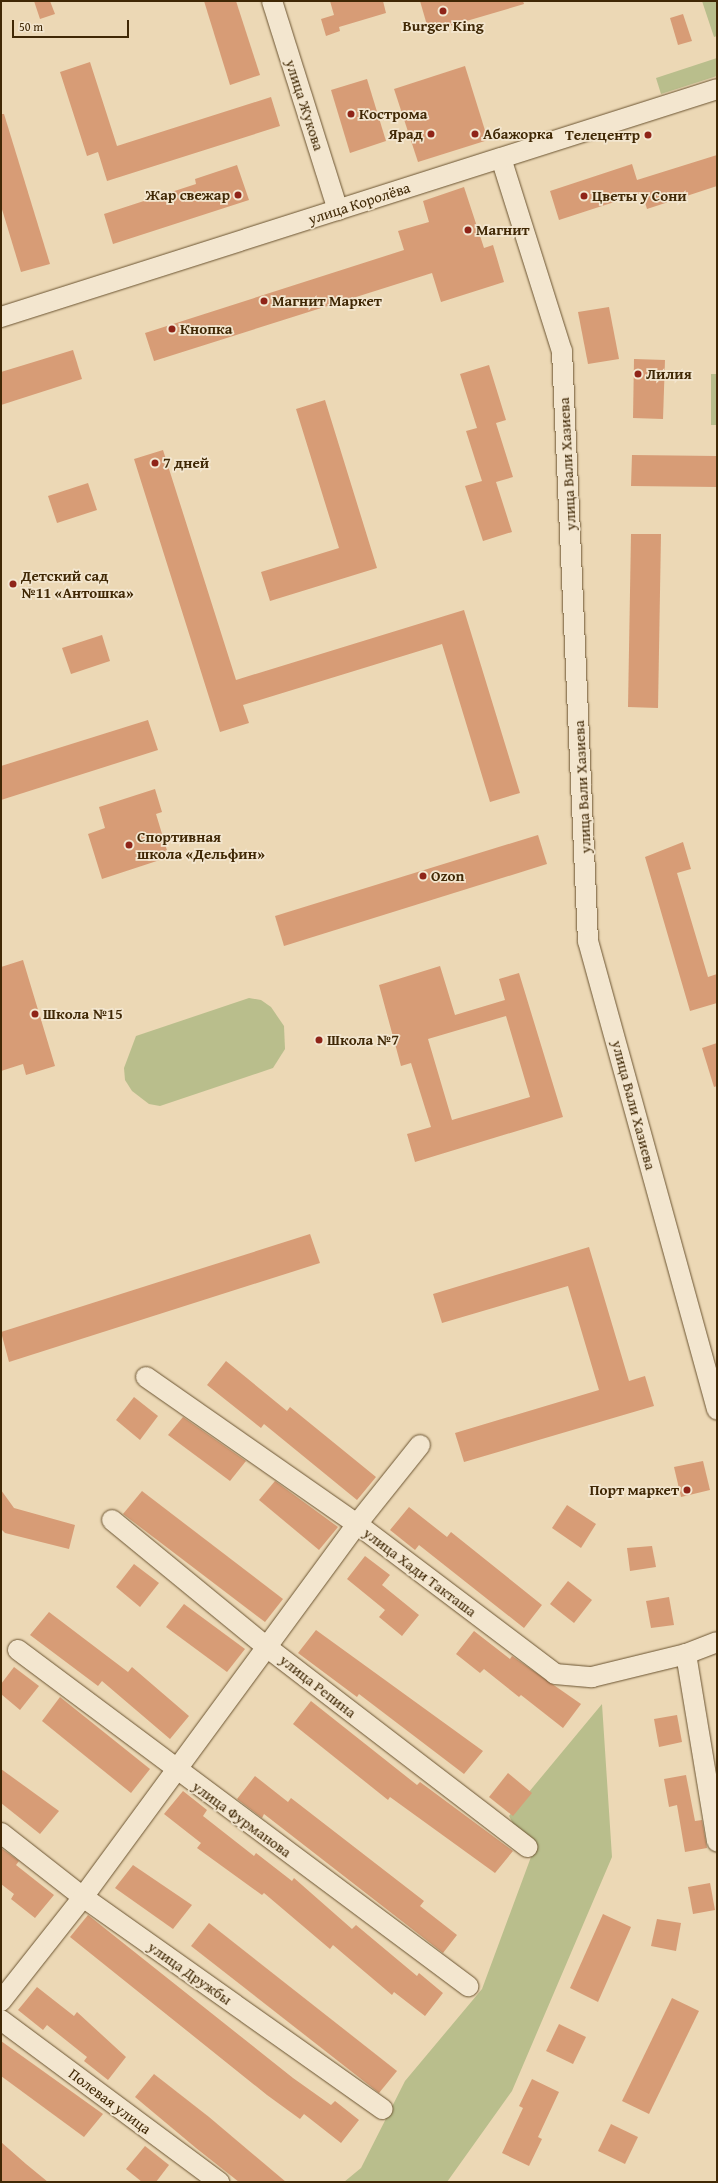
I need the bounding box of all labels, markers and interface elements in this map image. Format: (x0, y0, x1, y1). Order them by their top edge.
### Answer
marker: Burger King (438, 6, 448, 16)
scale bar (14, 12, 131, 38)
place label: Burger King (402, 17, 484, 35)
text: 50 m (19, 18, 43, 35)
street label: улица Жукова (282, 57, 328, 153)
place label: Кострома (359, 105, 427, 123)
marker: Кострома (346, 109, 356, 119)
place label: Ярад (388, 125, 423, 143)
place label: Абажорка (483, 125, 553, 143)
place label: Телецентр (565, 126, 640, 144)
marker: Ярад (426, 129, 436, 139)
marker: Абажорка (470, 129, 480, 139)
marker: Телецентр (643, 130, 653, 140)
street label: улица Королёва (306, 178, 412, 228)
place label: Жар свежар (146, 186, 230, 204)
place label: Цветы у Сони (592, 187, 687, 205)
marker: Жар свежар (233, 190, 243, 200)
marker: Цветы у Сони (579, 191, 589, 201)
place label: Магнит (476, 221, 530, 239)
marker: Магнит (463, 225, 473, 235)
place label: Магнит Маркет (272, 292, 382, 310)
marker: Магнит Маркет (259, 296, 269, 306)
place label: Кнопка (180, 320, 232, 338)
marker: Кнопка (167, 324, 177, 334)
place label: Лилия (646, 365, 692, 383)
marker: Лилия (633, 369, 643, 379)
street label: улица Вали Хазиева (555, 397, 579, 531)
place label: 7 дней (163, 454, 209, 472)
marker: 7 дней (150, 458, 160, 468)
place label: Детский сад №11 «Антошка» (21, 566, 134, 601)
marker: Детский сад №11 «Антошка» (8, 579, 18, 589)
street label: улица Вали Хазиева (570, 720, 594, 854)
place label: Спортивная школа «Дельфин» (137, 827, 265, 862)
marker: Спортивная школа «Дельфин» (124, 840, 134, 850)
place label: Ozon (431, 867, 464, 885)
marker: Ozon (418, 871, 428, 881)
place label: Школа №15 (43, 1005, 123, 1023)
marker: Школа №15 (30, 1009, 40, 1019)
place label: Школа №7 (327, 1031, 399, 1049)
marker: Школа №7 (314, 1035, 324, 1045)
street label: улица Вали Хазиева (608, 1038, 660, 1172)
place label: Порт маркет (590, 1481, 679, 1499)
marker: Порт маркет (682, 1485, 692, 1495)
street label: улица Хади Такташа (360, 1524, 480, 1620)
street label: улица Репина (276, 1651, 360, 1721)
street label: улица Фурманова (189, 1777, 295, 1861)
street label: улица Дружбы (145, 1937, 235, 2009)
street label: Полевая улица (65, 2064, 155, 2138)

